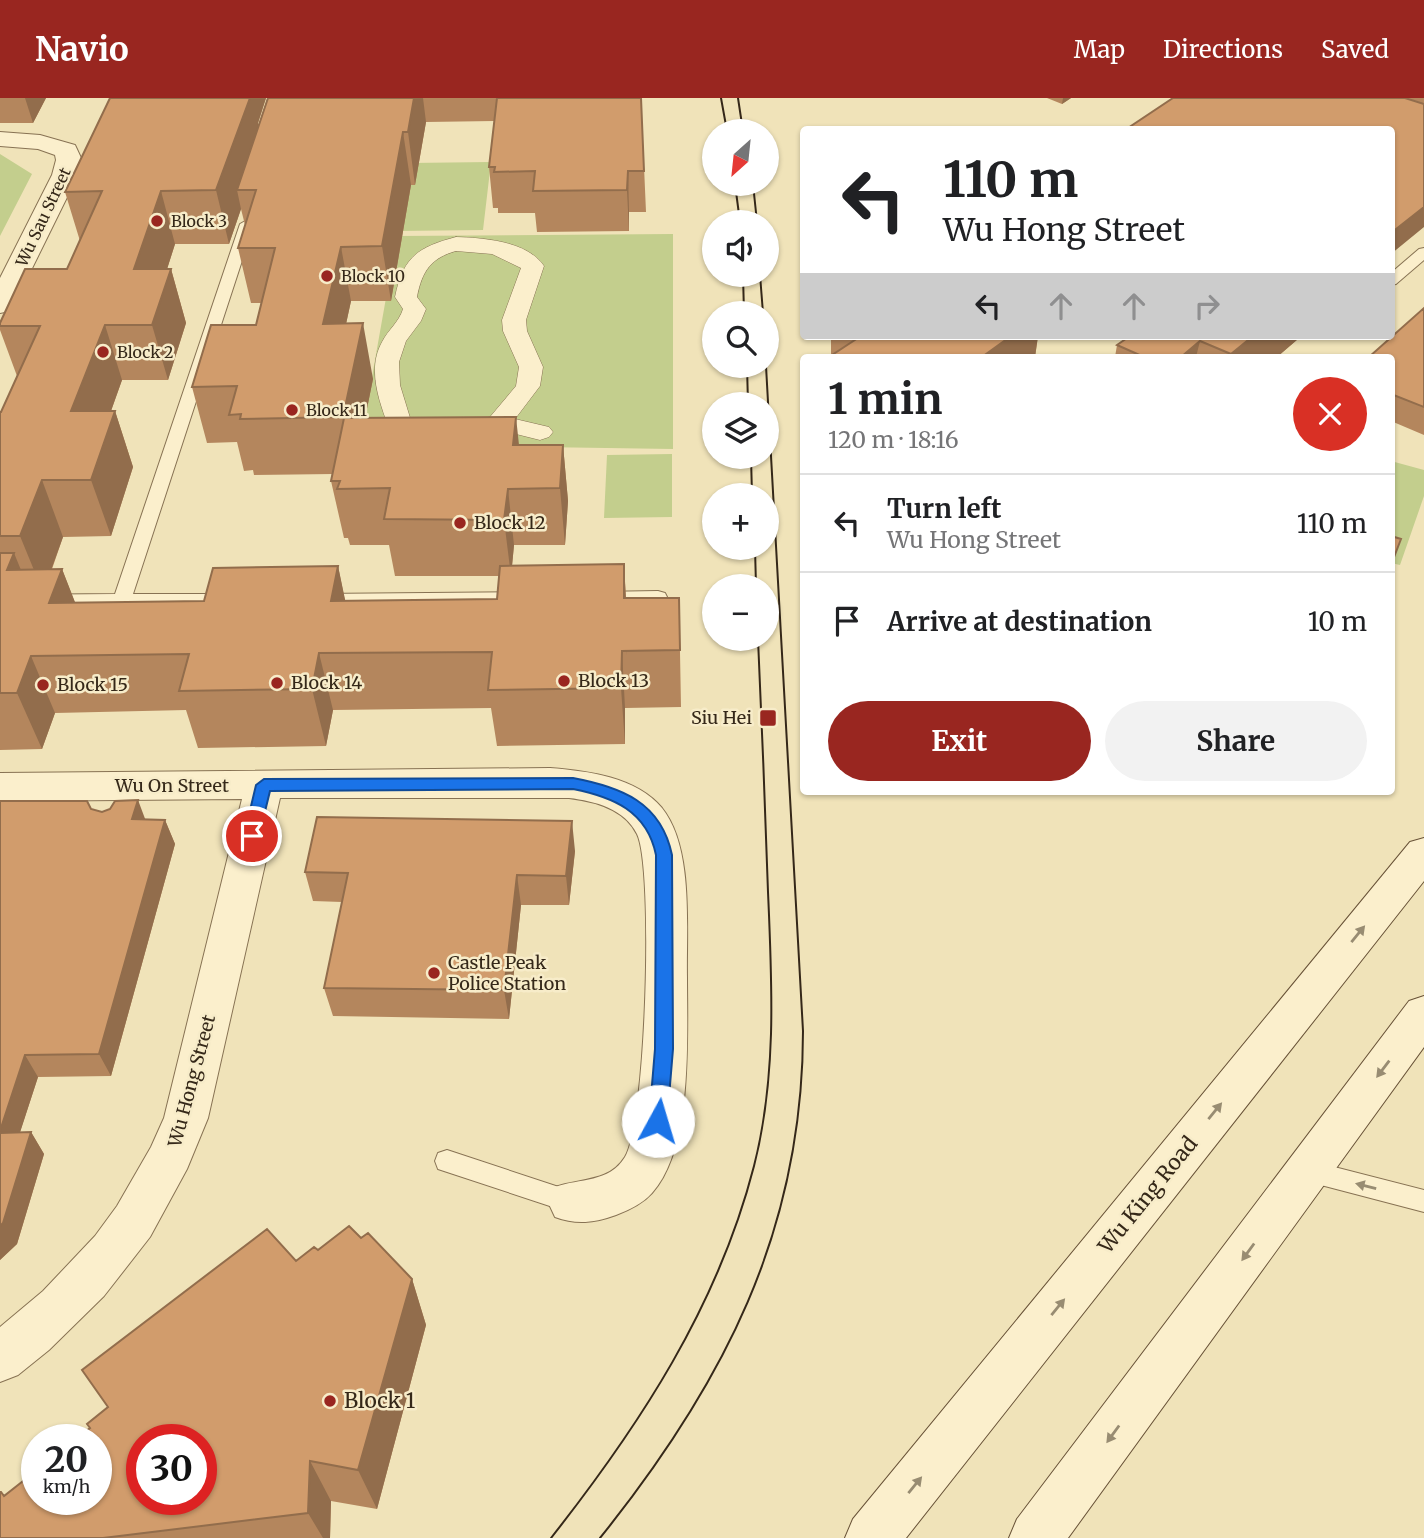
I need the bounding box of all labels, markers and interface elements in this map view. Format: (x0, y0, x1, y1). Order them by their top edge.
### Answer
text: Navio (35, 29, 129, 70)
text: Map (1074, 34, 1125, 65)
text: Directions (1163, 34, 1283, 65)
text: Saved (1321, 34, 1389, 65)
north arrow (702, 119, 779, 196)
map controls (702, 119, 779, 651)
text: 110 m (943, 149, 1078, 210)
icon: left (828, 154, 919, 245)
street label: Wu Sau Street (11, 164, 75, 271)
button: sound (702, 210, 779, 287)
text: Wu Hong Street (943, 210, 1185, 250)
place label: Block 3 (171, 211, 227, 231)
marker: Block 3 (149, 213, 165, 229)
place label: Block 10 (341, 266, 405, 286)
marker: Block 10 (319, 268, 335, 284)
icon: left (969, 287, 1007, 325)
icon: ahead (1042, 287, 1080, 325)
icon: ahead (1115, 287, 1153, 325)
icon: right (1188, 287, 1226, 325)
button: search (702, 301, 779, 378)
place label: Block 2 (117, 342, 174, 362)
marker: Block 2 (95, 344, 111, 360)
text: 1 min (828, 373, 942, 425)
button: close (1293, 377, 1367, 451)
button: layers (702, 392, 779, 469)
place label: Block 11 (306, 400, 367, 420)
marker: Block 11 (284, 402, 300, 418)
text: 120 m · 18:16 (828, 425, 959, 454)
button: + (702, 483, 779, 560)
text: Turn left (887, 492, 1001, 525)
icon: left (828, 504, 866, 542)
text: 110 m (1297, 507, 1367, 540)
place label: Block 12 (474, 511, 546, 534)
marker: Block 12 (452, 515, 468, 531)
text: Wu Hong Street (887, 525, 1061, 554)
button: − (702, 574, 779, 651)
icon: arrive (828, 602, 866, 640)
text: Arrive at destination (887, 605, 1152, 638)
text: 10 m (1308, 605, 1367, 638)
place label: Block 13 (578, 669, 649, 692)
place label: Block 14 (291, 671, 362, 694)
place label: Block 15 (57, 673, 128, 696)
marker: Block 13 (556, 673, 572, 689)
marker: Block 14 (269, 675, 285, 691)
marker: Block 15 (35, 677, 51, 693)
button: Exit (828, 701, 1091, 781)
button: Share (1105, 701, 1367, 781)
place label: Siu Hei (691, 706, 752, 729)
marker: Siu Hei (758, 708, 778, 728)
street label: Wu On Street (114, 774, 229, 797)
pin (222, 806, 282, 866)
icon: arrive (233, 817, 271, 855)
one-way arrow (1351, 925, 1366, 943)
place label: Castle Peak Police Station (448, 951, 566, 995)
marker: Castle Peak Police Station (426, 965, 442, 981)
street label: Wu Hong Street (163, 1012, 220, 1151)
one-way arrow (1376, 1059, 1391, 1077)
position arrow (621, 1084, 695, 1158)
one-way arrow (1208, 1102, 1223, 1120)
street label: Wu King Road (1092, 1130, 1203, 1259)
one-way arrow (1355, 1180, 1377, 1191)
one-way arrow (1241, 1242, 1255, 1261)
one-way arrow (1050, 1299, 1065, 1317)
place label: Block 1 (344, 1387, 415, 1414)
marker: Block 1 (322, 1393, 338, 1409)
speed limit sign: 30 (126, 1424, 217, 1515)
one-way arrow (1106, 1425, 1120, 1444)
text: 20 (45, 1438, 88, 1482)
text: km/h (43, 1475, 90, 1498)
one-way arrow (907, 1476, 922, 1493)

